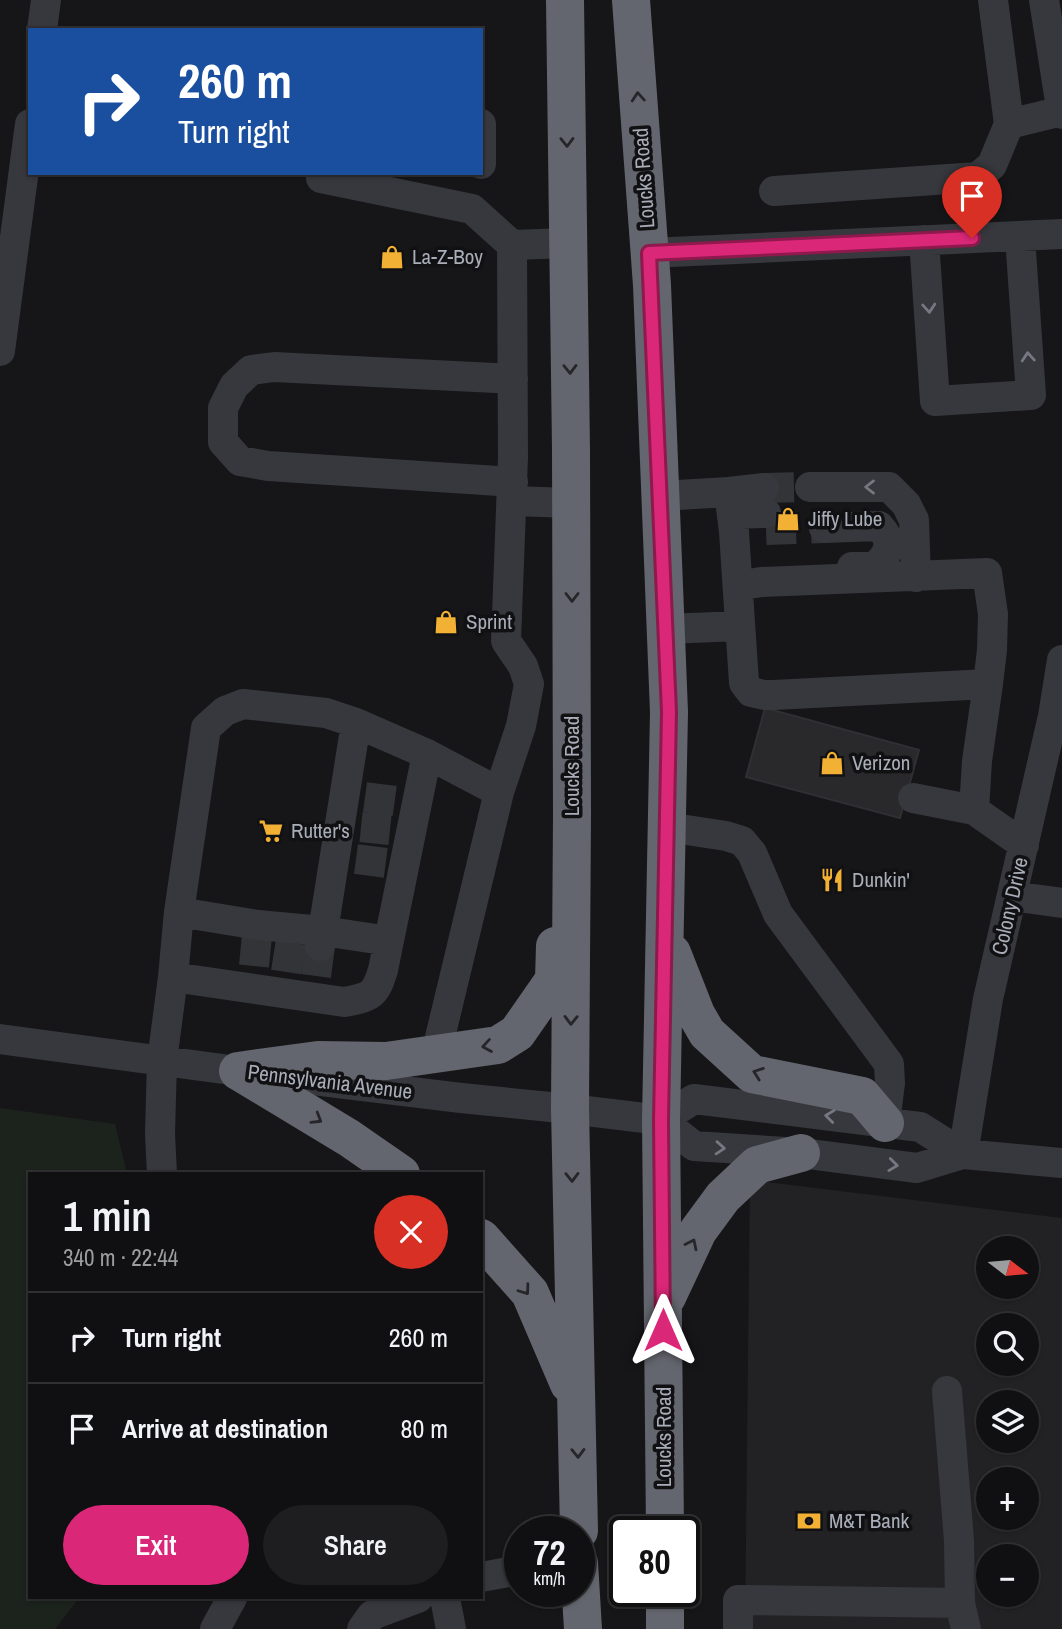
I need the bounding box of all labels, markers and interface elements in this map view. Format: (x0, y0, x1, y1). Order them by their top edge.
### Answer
text: 260 m (178, 47, 292, 113)
icon: right (63, 56, 154, 147)
one-way arrow (631, 91, 646, 102)
text: Turn right (178, 110, 290, 153)
street label: Loucks Road (626, 127, 661, 229)
one-way arrow (559, 137, 575, 147)
pin (942, 166, 1002, 238)
icon: arrive (953, 177, 991, 215)
place label: La-Z-Boy (412, 242, 483, 271)
shop icon: La-Z-Boy (378, 243, 406, 271)
one-way arrow (921, 303, 936, 314)
one-way arrow (1021, 351, 1036, 362)
one-way arrow (562, 364, 578, 375)
one-way arrow (864, 479, 874, 495)
place label: Jiffy Lube (808, 504, 882, 533)
shop icon: Jiffy Lube (774, 505, 802, 533)
one-way arrow (564, 592, 580, 602)
place label: Sprint (466, 607, 512, 636)
shop icon: Sprint (432, 608, 460, 636)
street label: Loucks Road (557, 716, 586, 816)
place label: Verizon (852, 748, 910, 777)
shop icon: Verizon (818, 749, 846, 777)
place label: Rutter's (291, 816, 350, 845)
supermarket icon: Rutter's (257, 817, 285, 845)
street label: Colony Drive (984, 854, 1035, 958)
place label: Dunkin' (852, 865, 910, 894)
restaurant icon: Dunkin' (818, 866, 846, 894)
one-way arrow (563, 1015, 578, 1026)
one-way arrow (481, 1038, 493, 1053)
street label: Pennsylvania Avenue (246, 1057, 414, 1106)
one-way arrow (753, 1068, 765, 1082)
one-way arrow (824, 1108, 836, 1123)
one-way arrow (310, 1111, 323, 1124)
one-way arrow (714, 1140, 725, 1155)
one-way arrow (887, 1157, 899, 1172)
one-way arrow (564, 1172, 580, 1183)
text: 1 min (63, 1188, 152, 1244)
button: close (374, 1195, 448, 1269)
north arrow (976, 1236, 1040, 1298)
map controls (976, 1236, 1039, 1607)
one-way arrow (684, 1239, 698, 1251)
text: 340 m · 22:44 (63, 1242, 178, 1273)
one-way arrow (517, 1282, 529, 1294)
position arrow (626, 1293, 700, 1367)
button: search (976, 1313, 1039, 1376)
icon: right (63, 1319, 101, 1357)
text: Turn right (122, 1320, 221, 1355)
text: 260 m (389, 1320, 448, 1355)
street label: Loucks Road (649, 1387, 678, 1487)
button: layers (976, 1390, 1039, 1453)
icon: arrive (63, 1410, 101, 1448)
text: Arrive at destination (122, 1411, 328, 1446)
text: 80 m (401, 1411, 448, 1446)
one-way arrow (570, 1449, 586, 1459)
button: + (976, 1467, 1039, 1530)
button: Exit (63, 1505, 249, 1585)
button: Share (263, 1505, 448, 1585)
place label: M&T Bank (829, 1506, 909, 1535)
bank icon: M&T Bank (795, 1507, 823, 1535)
speed limit sign: 80 (609, 1516, 700, 1607)
text: 72 (534, 1529, 565, 1576)
button: − (976, 1544, 1039, 1607)
text: km/h (534, 1566, 566, 1591)

